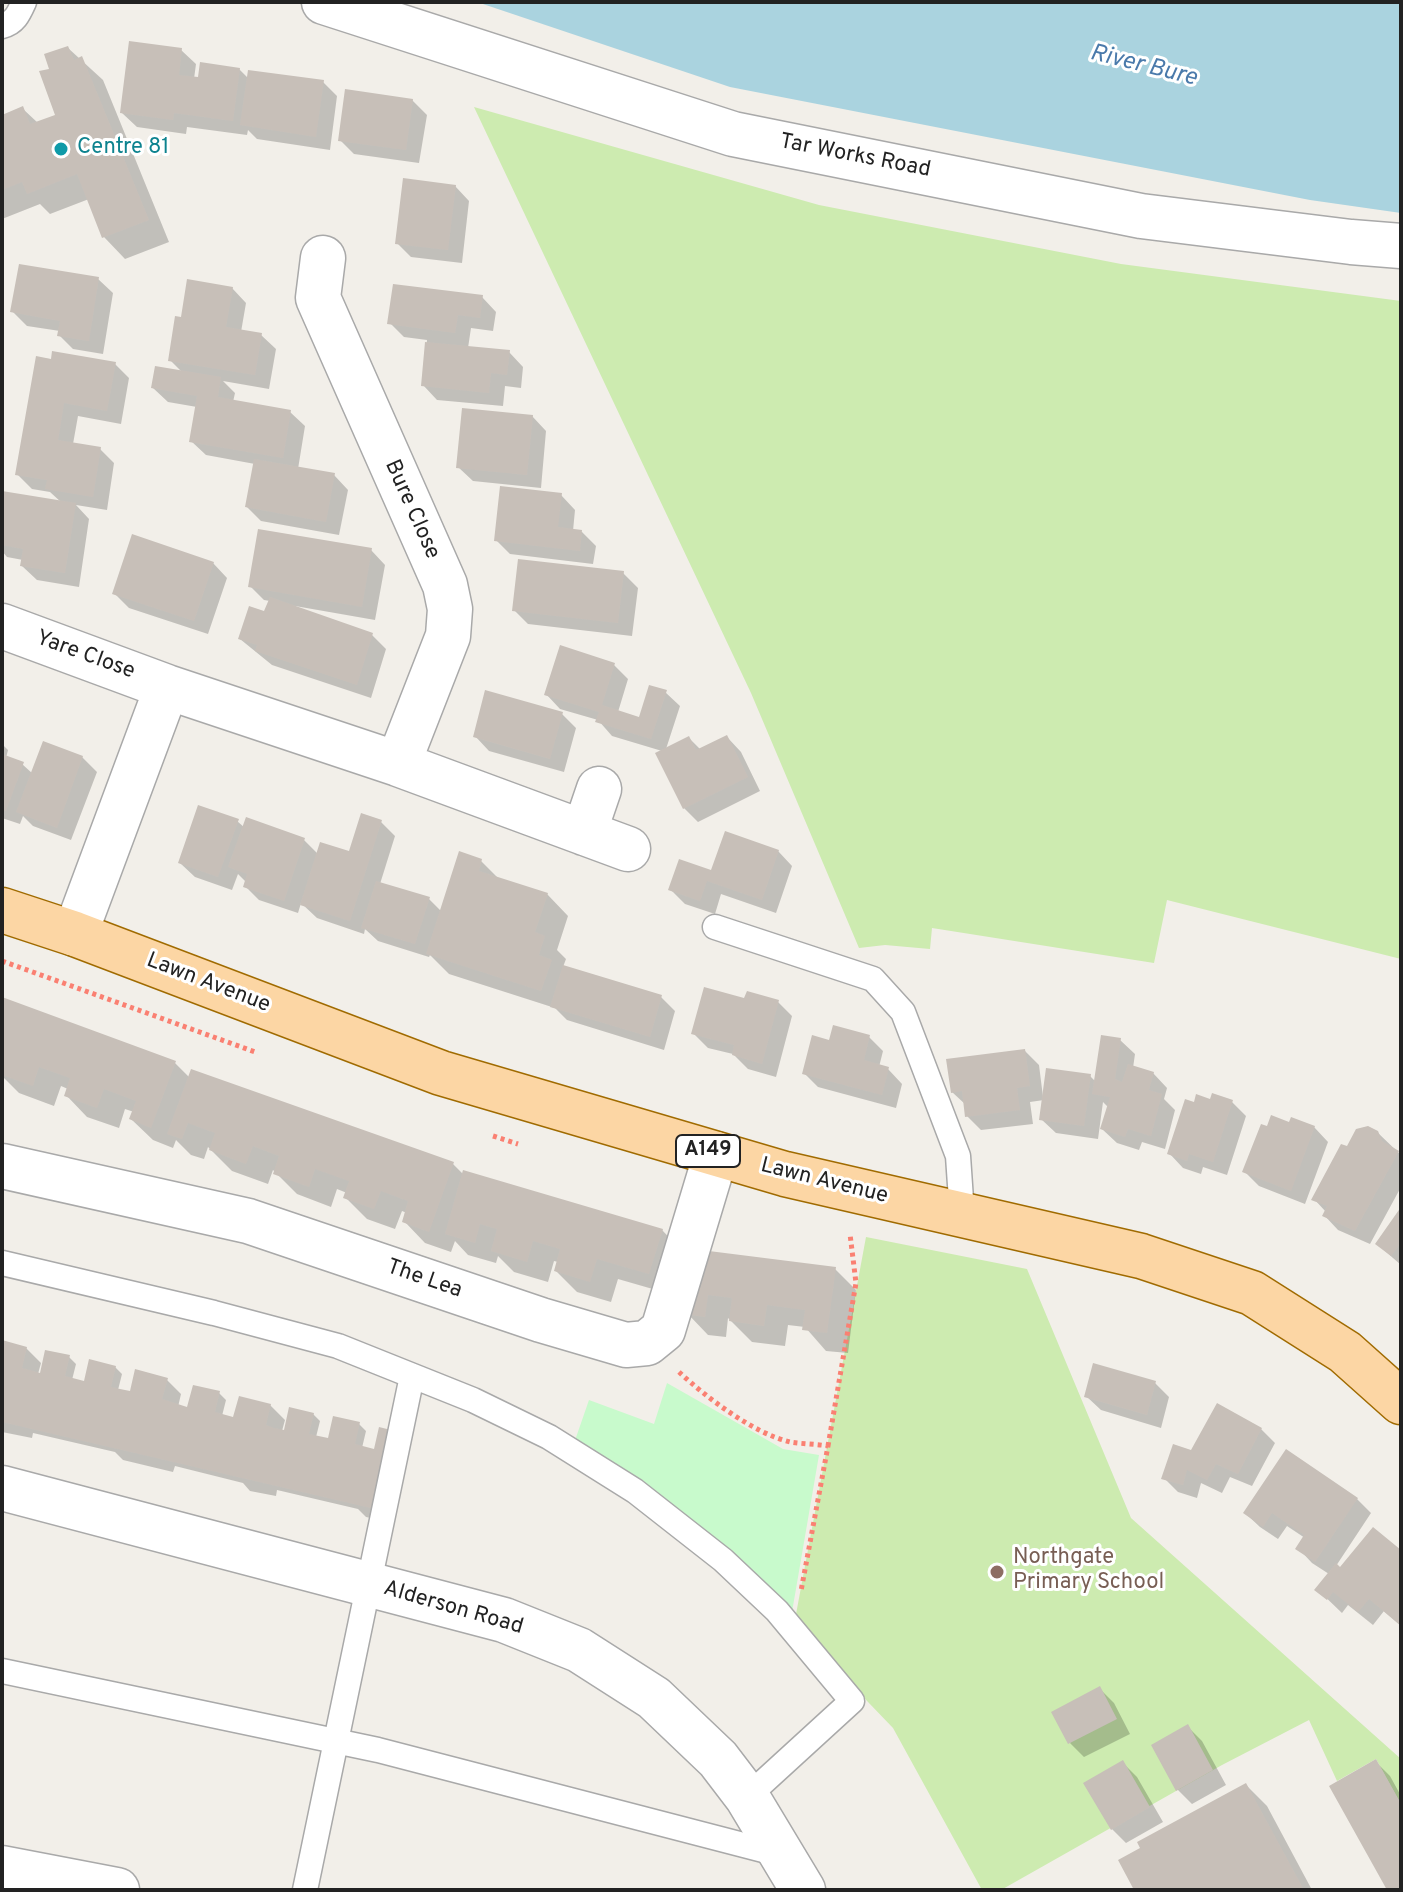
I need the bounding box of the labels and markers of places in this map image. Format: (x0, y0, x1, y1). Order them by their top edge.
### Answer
place label: Centre 81 (77, 136, 170, 162)
marker: Centre 81 (52, 140, 70, 158)
place label: Northgate Primary School (1013, 1546, 1164, 1598)
marker: Northgate Primary School (988, 1563, 1006, 1581)

